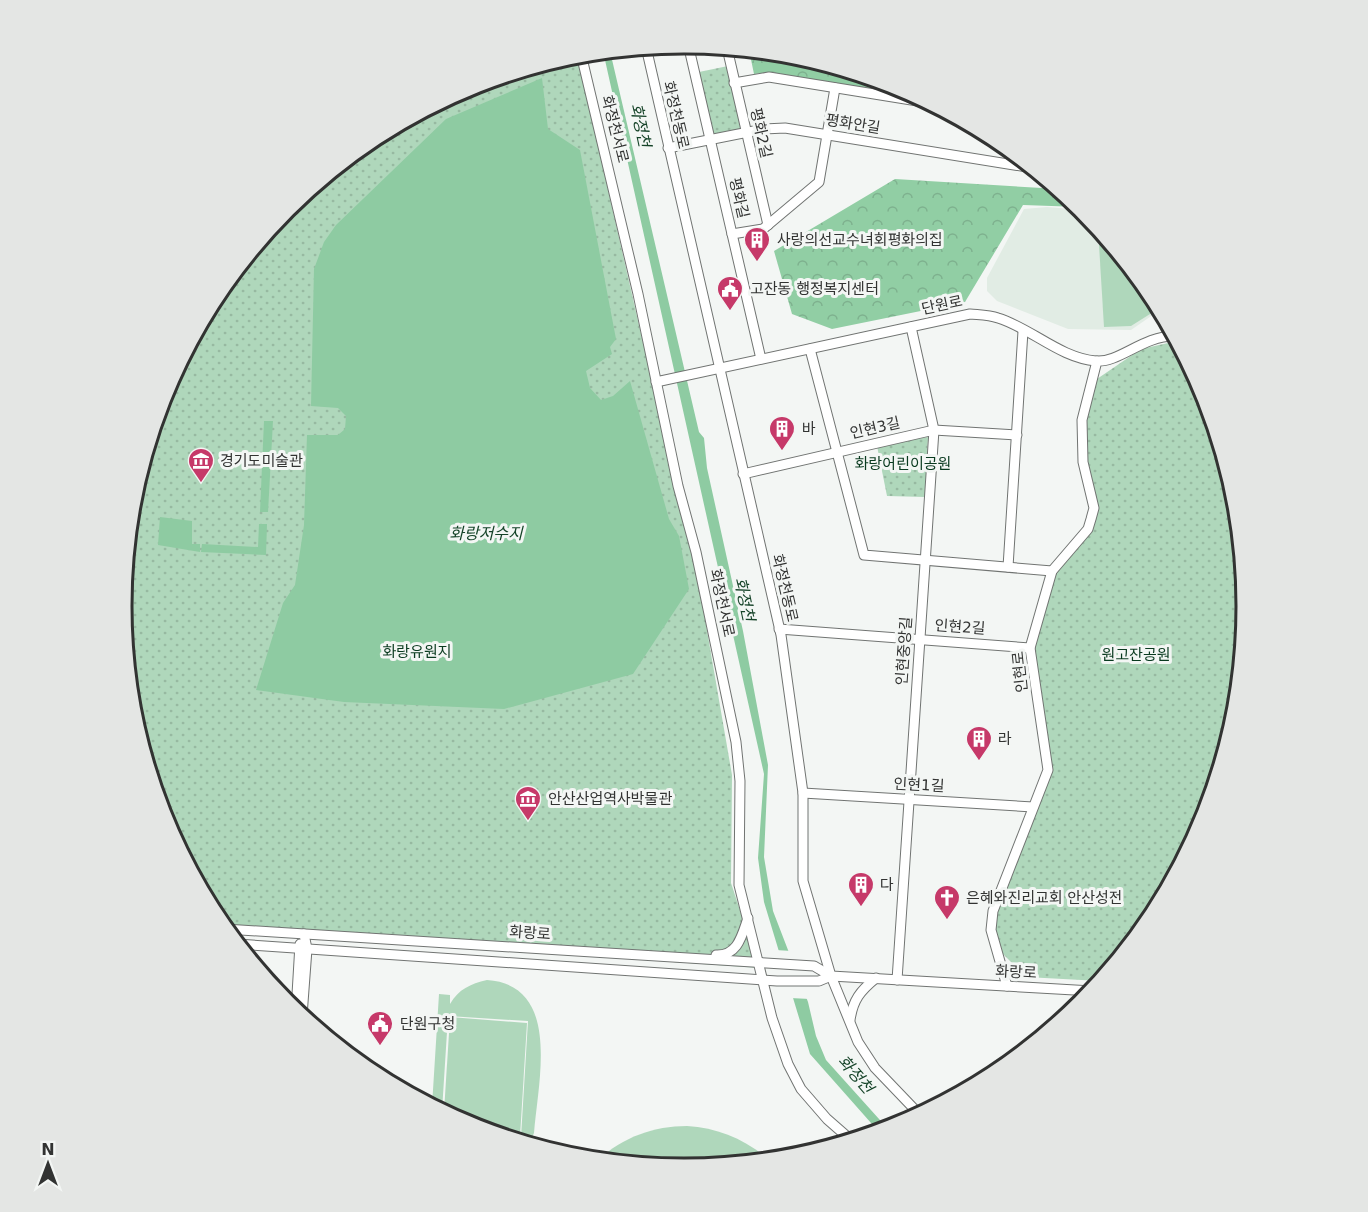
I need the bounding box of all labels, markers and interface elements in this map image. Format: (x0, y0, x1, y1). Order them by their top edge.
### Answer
street label: 화정천동로 (659, 79, 693, 151)
street label: 화정천서로 (598, 93, 632, 165)
water label: 화정천 (627, 102, 655, 151)
street label: 평화2길 (746, 106, 776, 160)
street label: 평화안길 (824, 111, 882, 137)
street label: 평화길 (726, 176, 752, 220)
building icon: 사랑의선교수녀회평화의집 (742, 225, 772, 263)
place label: 사랑의선교수녀회평화의집 (777, 231, 943, 249)
public building icon: 고잔동 행정복지센터 (715, 274, 745, 312)
place label: 고잔동 행정복지센터 (750, 280, 879, 298)
street label: 단원로 (920, 292, 964, 318)
street label: 인현3길 (848, 413, 902, 443)
building icon: 바 (767, 414, 797, 452)
place label: 바 (802, 420, 816, 438)
museum icon: 경기도미술관 (186, 446, 216, 484)
place label: 경기도미술관 (220, 452, 303, 470)
park label: 화랑어린이공원 (855, 455, 951, 473)
water label: 화랑저수지 (449, 524, 524, 543)
street label: 화정천동로 (768, 552, 802, 624)
street label: 화정천서로 (706, 567, 738, 639)
water label: 화정천 (731, 576, 759, 625)
street label: 인현중앙길 (893, 616, 915, 686)
street label: 인현2길 (934, 616, 986, 638)
park label: 화랑유원지 (382, 643, 452, 661)
park label: 원고잔공원 (1101, 646, 1171, 664)
street label: 인현로 (1009, 650, 1031, 694)
building icon: 라 (964, 724, 994, 762)
place label: 라 (998, 730, 1012, 748)
street label: 인현1길 (893, 775, 945, 795)
museum icon: 안산산업역사박물관 (513, 784, 543, 822)
place label: 안산산업역사박물관 (548, 790, 672, 808)
building icon: 다 (846, 870, 876, 908)
place label: 다 (880, 876, 894, 894)
church icon: 은혜와진리교회 안산성전 (932, 883, 962, 921)
place label: 은혜와진리교회 안산성전 (966, 889, 1123, 907)
street label: 화랑로 (509, 923, 551, 943)
street label: 화랑로 (995, 962, 1037, 982)
public building icon: 단원구청 (365, 1009, 395, 1047)
place label: 단원구청 (400, 1015, 455, 1033)
water label: 화정천 (834, 1051, 879, 1099)
north arrow (18, 1134, 78, 1194)
text: N (41, 1140, 55, 1159)

